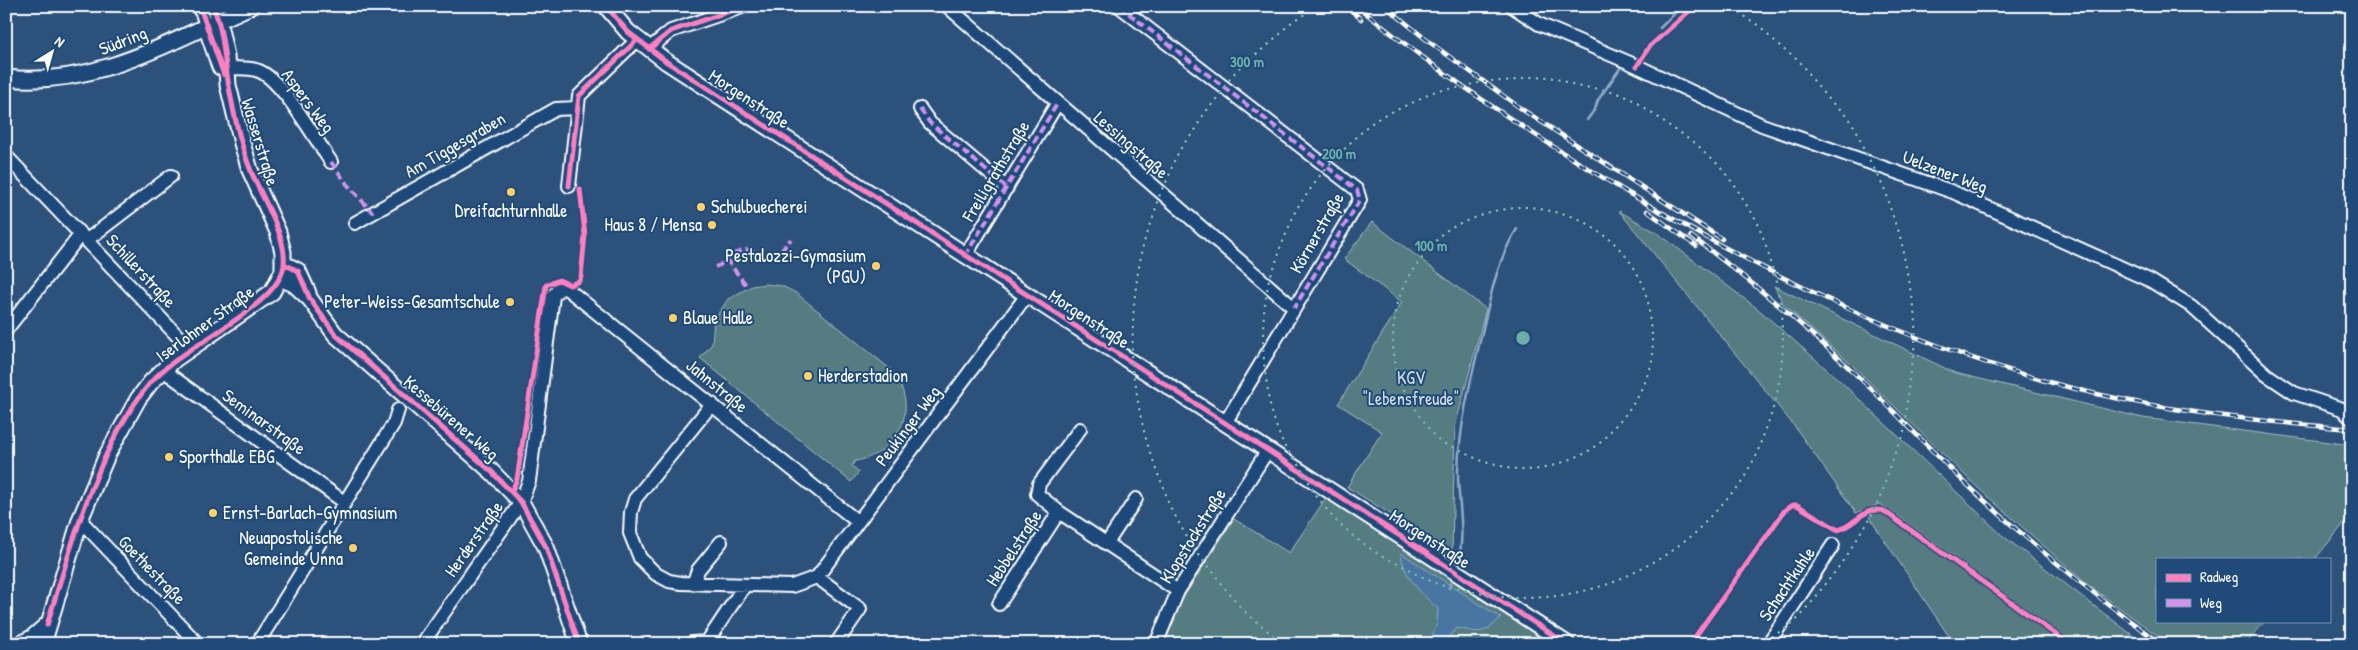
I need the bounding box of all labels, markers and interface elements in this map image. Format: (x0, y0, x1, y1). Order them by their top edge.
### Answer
street label: Südring (95, 20, 150, 61)
north arrow (28, 28, 78, 78)
text: N (51, 31, 69, 51)
text: 300 m (1230, 51, 1264, 72)
street label: Aspers Weg (276, 63, 341, 138)
street label: Morgenstraße (704, 63, 795, 134)
street label: Wasserstraße (235, 95, 286, 188)
street label: Lessingstraße (1089, 105, 1174, 184)
street label: Am Tiggesgraben (400, 106, 510, 184)
street label: Freiligrathstraße (955, 116, 1035, 227)
text: 200 m (1322, 143, 1356, 164)
street label: Uelzener Weg (1899, 144, 1991, 199)
marker: Dreifachturnhalle (505, 186, 517, 198)
street label: Körnerstraße (1283, 188, 1350, 278)
place label: Schulbuecherei (711, 194, 807, 219)
place label: Dreifachturnhalle (455, 198, 567, 223)
marker: Schulbuecherei (695, 201, 707, 213)
place label: Haus 8 / Mensa (605, 212, 702, 237)
marker: Haus 8 / Mensa (706, 219, 718, 231)
street label: Schillerstraße (101, 228, 182, 313)
text: 100 m (1415, 235, 1447, 256)
place label: Pestalozzi-Gymasium (PGU) (725, 243, 866, 289)
marker: Pestalozzi-Gymasium (PGU) (870, 260, 882, 272)
street label: Iserlohner Straße (150, 279, 259, 368)
street label: Morgenstraße (1044, 283, 1135, 354)
place label: Peter-Weiss-Gesamtschule (324, 289, 500, 314)
marker: Peter-Weiss-Gesamtschule (504, 296, 516, 308)
place label: Blaue Halle (683, 305, 753, 330)
marker: Blaue Halle (667, 312, 679, 324)
centre of rings (1514, 329, 1532, 347)
street label: Jahnstraße (681, 353, 754, 418)
place label: Herderstadion (818, 363, 908, 388)
park label: KGV "Lebensfreude" (1363, 365, 1459, 411)
street label: Kessebürener Weg (398, 369, 504, 466)
marker: Herderstadion (802, 370, 814, 382)
street label: Peukinger Weg (869, 380, 946, 471)
street label: Seminarstraße (217, 383, 311, 460)
place label: Sporthalle EBG (179, 444, 275, 469)
marker: Sporthalle EBG (163, 451, 175, 463)
street label: Klopstockstraße (1153, 483, 1232, 588)
street label: Herderstraße (438, 496, 509, 582)
place label: Ernst-Barlach-Gymnasium (223, 500, 397, 525)
street label: Morgenstraße (1385, 503, 1476, 574)
street label: Hebbelstraße (980, 505, 1048, 591)
marker: Ernst-Barlach-Gymnasium (207, 507, 219, 519)
place label: Neuapostolische Gemeinde Unna (239, 525, 343, 571)
street label: Goethestraße (113, 529, 192, 610)
marker: Neuapostolische Gemeinde Unna (347, 542, 359, 554)
street label: Schachtkuhle (1753, 542, 1821, 626)
legend (2156, 558, 2330, 622)
text: Radweg (2200, 566, 2238, 587)
text: Weg (2200, 592, 2222, 613)

